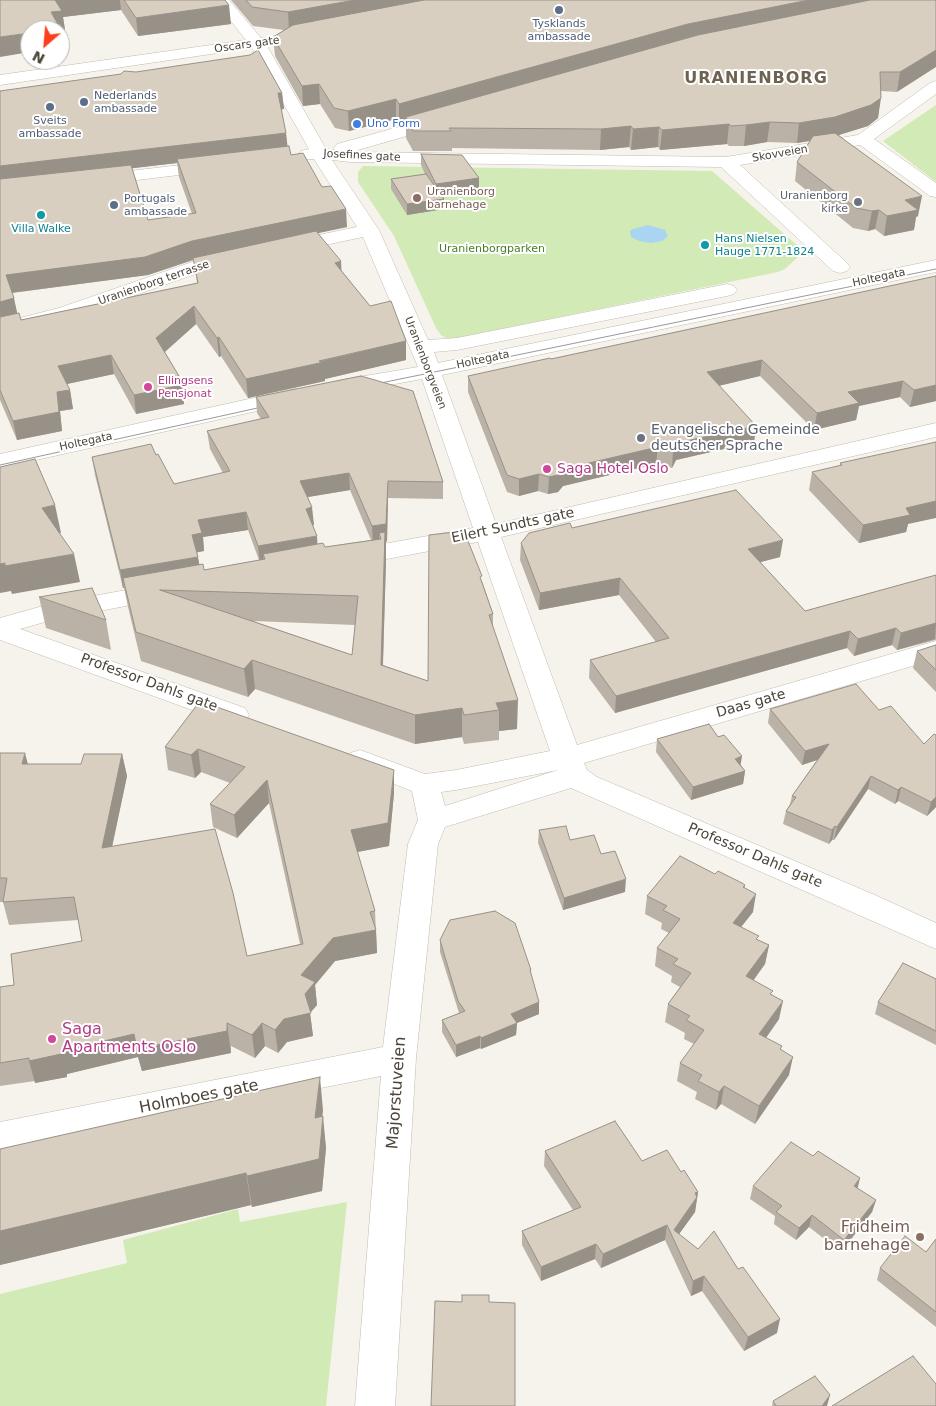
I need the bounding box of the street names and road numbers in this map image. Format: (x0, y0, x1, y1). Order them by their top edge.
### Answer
street label: Oscars gate (214, 34, 280, 56)
street label: Skovveien (751, 143, 809, 165)
street label: Josefines gate (323, 147, 401, 165)
street label: Uranienborg terrasse (97, 258, 211, 308)
street label: Holtegata (851, 266, 907, 290)
street label: Uranienborgveien (401, 315, 449, 411)
street label: Holtegata (455, 348, 511, 372)
street label: Holtegata (58, 430, 114, 454)
street label: Eilert Sundts gate (450, 505, 576, 547)
street label: Professor Dahls gate (78, 650, 220, 716)
street label: Daas gate (714, 686, 788, 722)
street label: Professor Dahls gate (685, 820, 825, 892)
street label: Majorstuveien (383, 1036, 411, 1150)
street label: Holmboes gate (138, 1076, 260, 1118)

